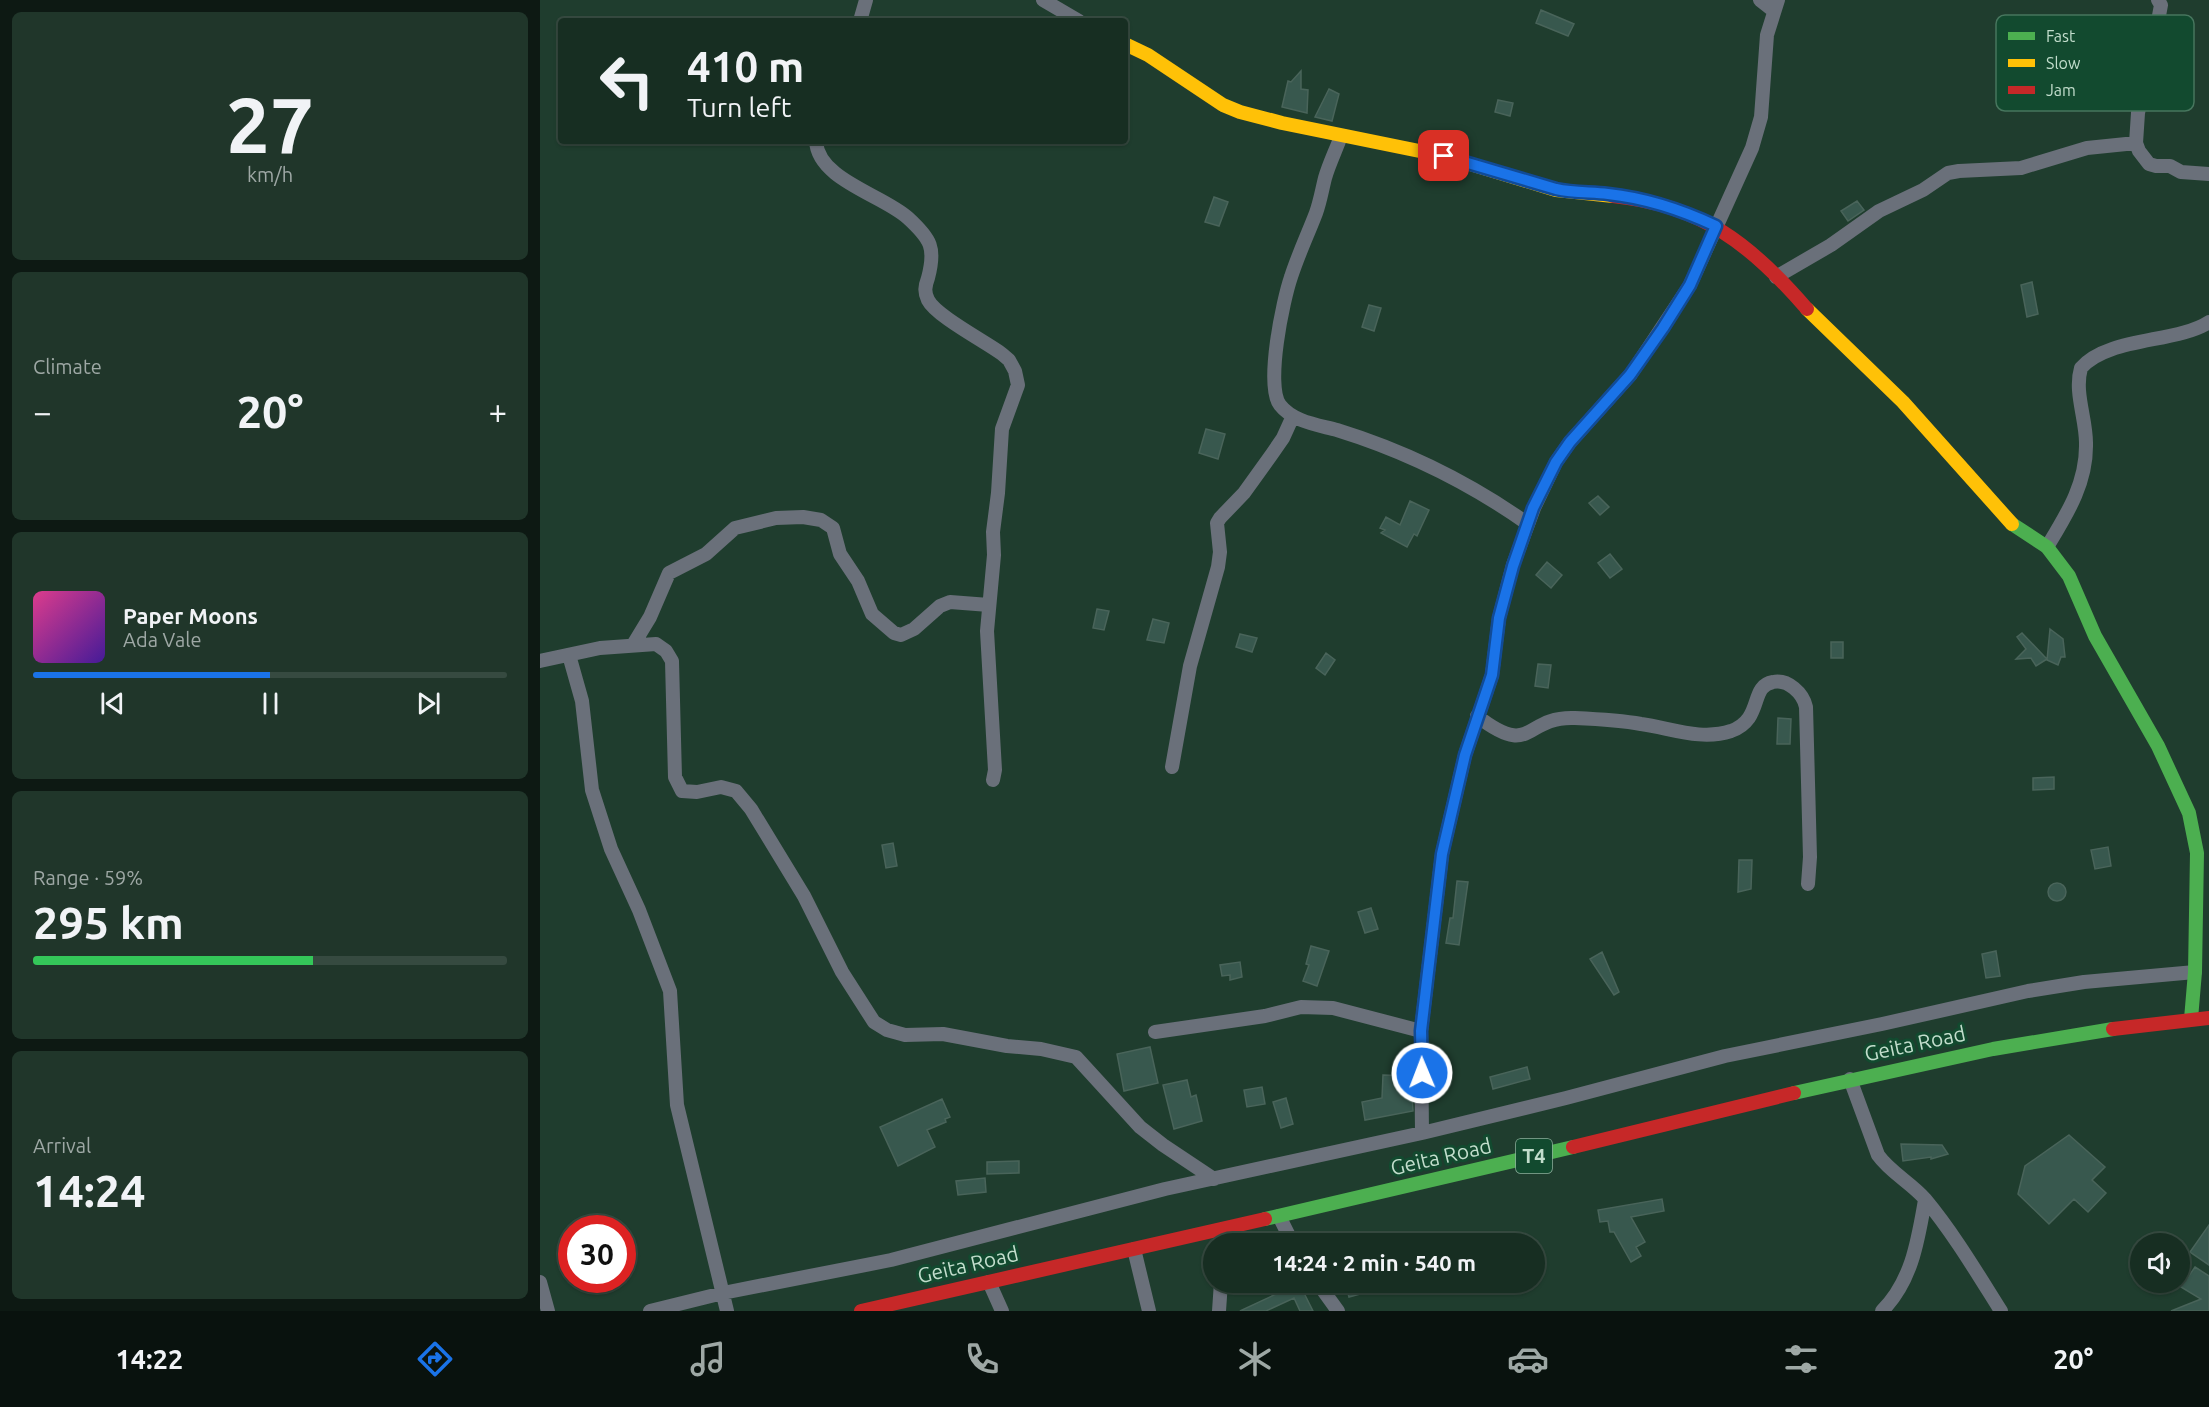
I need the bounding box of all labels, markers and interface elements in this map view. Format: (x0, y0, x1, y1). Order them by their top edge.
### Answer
legend (1996, 15, 2194, 111)
text: Fast (2046, 27, 2076, 45)
icon: left (588, 42, 666, 120)
text: 410 m (687, 43, 804, 90)
text: Slow (2046, 54, 2081, 72)
text: 27 (226, 80, 314, 168)
text: Jam (2046, 81, 2076, 99)
text: Turn left (687, 92, 791, 122)
pin (1418, 130, 1469, 181)
icon: arrive (1427, 139, 1460, 172)
text: km/h (247, 163, 293, 186)
text: Climate (33, 355, 102, 378)
text: 20° (237, 386, 303, 437)
text: − (33, 393, 52, 430)
text: + (488, 393, 507, 430)
text: Paper Moons (123, 603, 258, 628)
text: Ada Vale (123, 628, 201, 651)
icon: previous (96, 687, 129, 720)
icon: pause (254, 687, 287, 720)
icon: next (412, 687, 445, 720)
text: Range · 59% (33, 866, 143, 889)
text: 295 km (33, 897, 184, 948)
street label: Geita Road (1862, 1021, 1968, 1065)
position arrow (1390, 1041, 1454, 1105)
street label: Geita Road (1388, 1133, 1494, 1179)
text: Arrival (33, 1134, 91, 1157)
road number: T4 (1516, 1139, 1552, 1173)
text: 14:24 (33, 1165, 146, 1216)
speed limit sign: 30 (558, 1215, 636, 1293)
map controls (2130, 1233, 2190, 1293)
button: sound (2130, 1233, 2190, 1293)
street label: Geita Road (915, 1241, 1021, 1287)
text: 14:24 · 2 min · 540 m (1272, 1250, 1476, 1275)
icon: directions (414, 1338, 456, 1380)
icon: music (687, 1338, 729, 1380)
icon: phone (961, 1338, 1003, 1380)
icon: climate (1234, 1338, 1276, 1380)
icon: car (1507, 1338, 1549, 1380)
icon: filters (1780, 1338, 1822, 1380)
text: 14:22 (116, 1344, 183, 1374)
text: 20° (2053, 1344, 2093, 1374)

